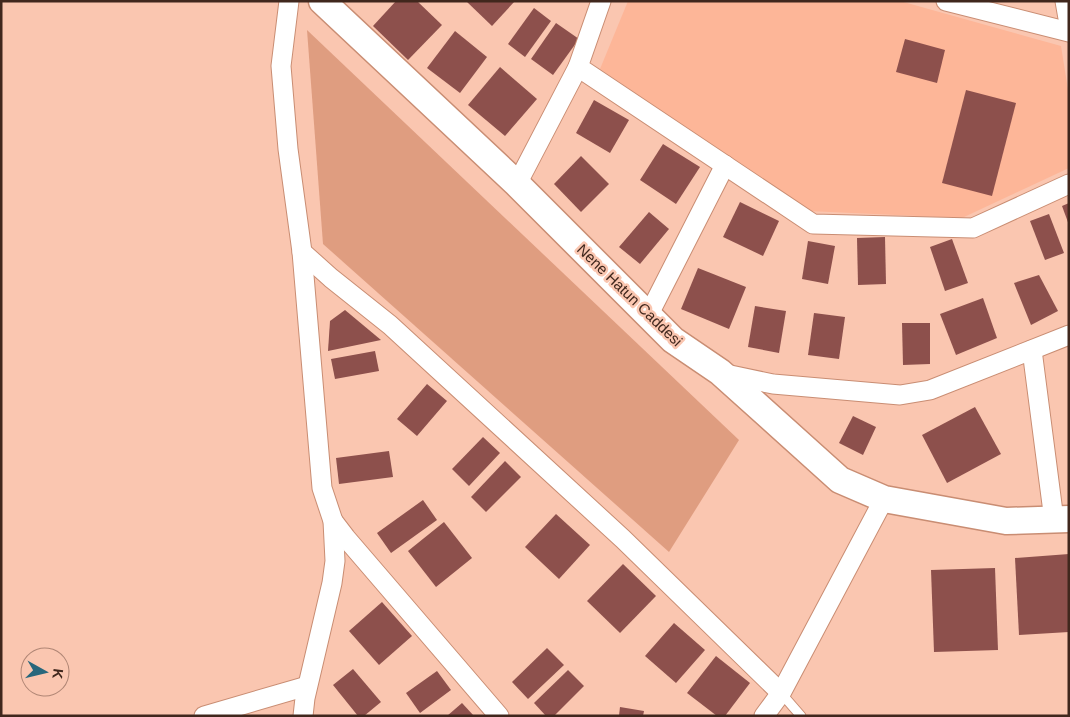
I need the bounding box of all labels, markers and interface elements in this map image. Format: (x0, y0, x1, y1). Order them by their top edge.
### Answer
street label: Nene Hatun Caddesi (574, 241, 686, 349)
north arrow (20, 647, 70, 697)
text: K (49, 668, 67, 680)

